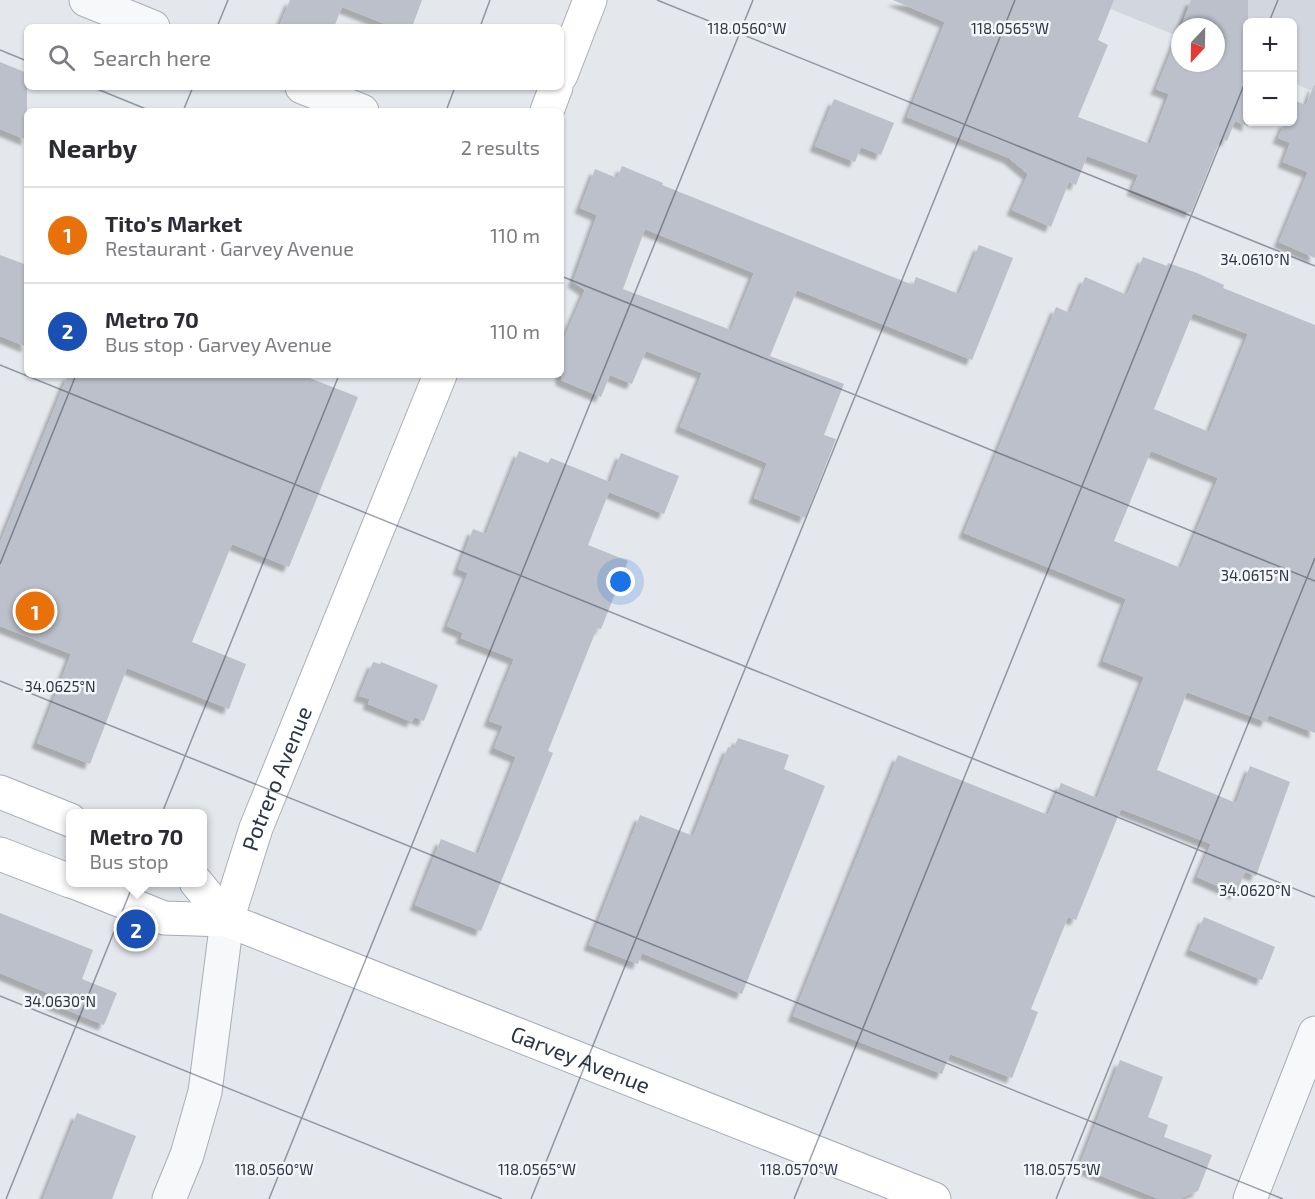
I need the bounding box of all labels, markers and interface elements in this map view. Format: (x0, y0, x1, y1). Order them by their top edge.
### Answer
north arrow (1171, 18, 1225, 72)
map controls (1243, 18, 1297, 126)
button: + (1243, 18, 1297, 72)
text: 118.0560°W (708, 19, 786, 37)
text: 118.0565°W (971, 19, 1049, 37)
search box (24, 24, 564, 90)
icon: search (45, 41, 78, 74)
text: Search here (93, 44, 211, 70)
button: − (1243, 72, 1297, 126)
text: Nearby (48, 132, 137, 163)
text: 2 results (461, 135, 540, 159)
text: Tito's Market (105, 210, 242, 236)
text: 1 (63, 223, 72, 247)
text: 110 m (490, 223, 540, 247)
text: Restaurant · Garvey Avenue (105, 236, 354, 260)
text: 34.0610°N (1220, 250, 1290, 268)
text: Metro 70 (105, 306, 199, 332)
text: 2 (62, 319, 73, 343)
text: 110 m (490, 319, 540, 343)
text: Bus stop · Garvey Avenue (105, 332, 332, 356)
text: 34.0615°N (1221, 566, 1289, 584)
your location (606, 567, 635, 596)
pin: 1 (15, 588, 54, 634)
text: 34.0625°N (24, 677, 96, 695)
street label: Potrero Avenue (236, 702, 316, 854)
popup (66, 809, 207, 887)
text: Metro 70 (90, 823, 184, 849)
text: Bus stop (90, 849, 169, 873)
text: 34.0620°N (1219, 881, 1291, 899)
pin: 2 (116, 906, 156, 952)
text: 34.0630°N (24, 992, 96, 1010)
street label: Garvey Avenue (508, 1019, 654, 1098)
text: 118.0560°W (235, 1160, 313, 1178)
text: 118.0565°W (498, 1160, 576, 1178)
text: 118.0570°W (760, 1160, 838, 1178)
text: 118.0575°W (1024, 1160, 1100, 1178)

